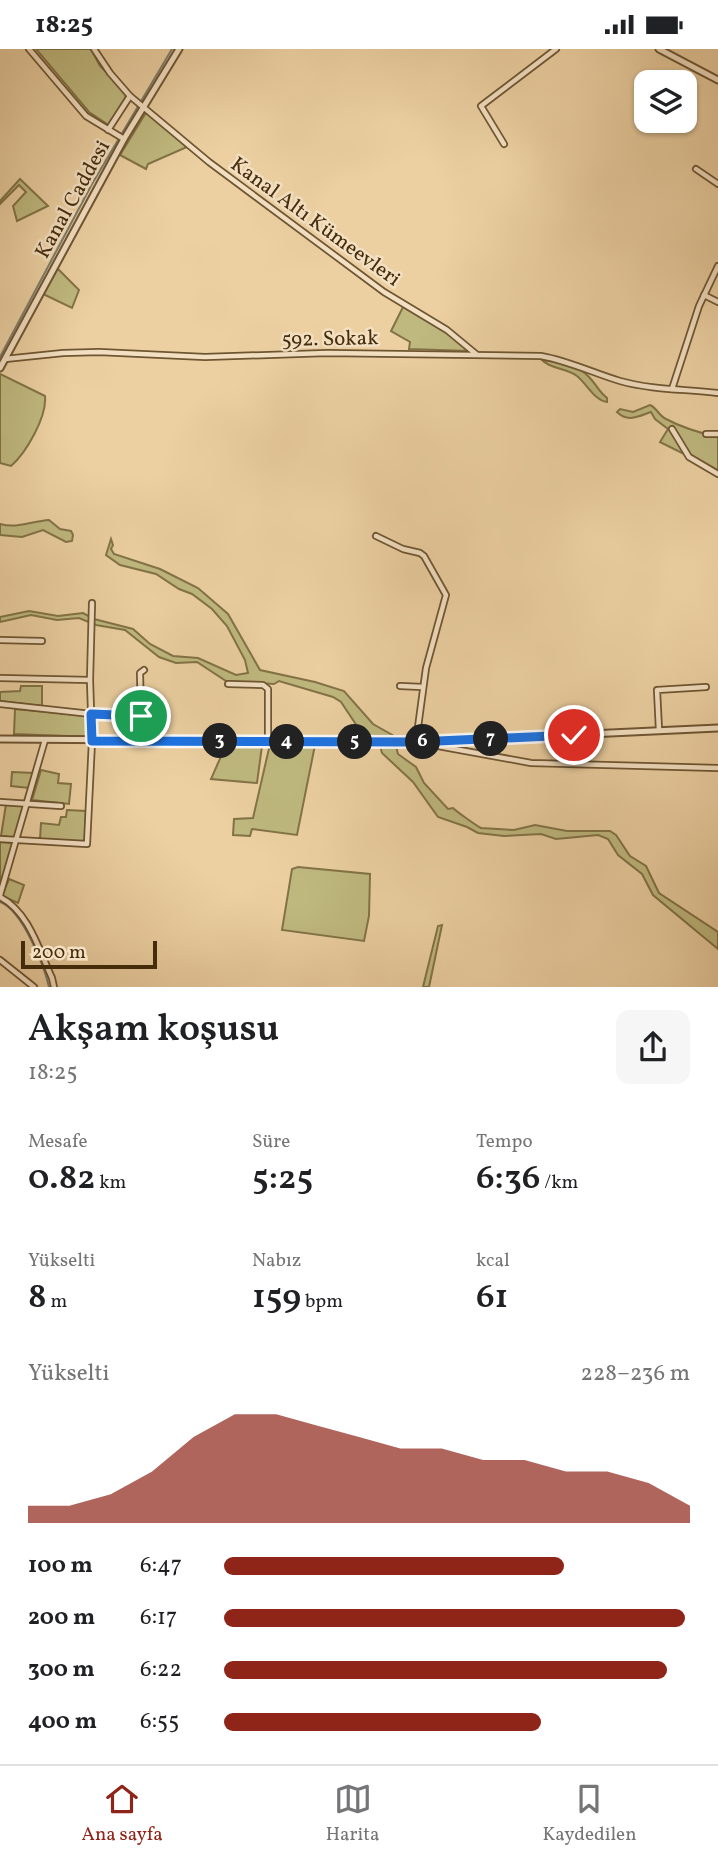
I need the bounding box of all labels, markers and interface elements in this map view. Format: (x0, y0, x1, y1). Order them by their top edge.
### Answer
text: 18:25 (35, 7, 93, 43)
map controls (634, 70, 697, 133)
button: layers (634, 70, 697, 133)
street label: Kanal Caddesi (29, 135, 118, 264)
street label: Kanal Altı Kümeevleri (224, 151, 406, 294)
street label: 592. Sokak (281, 324, 379, 355)
pin (111, 686, 171, 746)
icon: arrive (122, 697, 160, 735)
pin (544, 705, 604, 765)
icon: check (555, 716, 593, 754)
pin: 7 (474, 721, 508, 757)
pin: 3 (202, 723, 238, 759)
pin: 4 (270, 725, 304, 759)
pin: 5 (338, 725, 372, 759)
pin: 6 (406, 725, 440, 759)
text: 7 (486, 725, 495, 751)
text: 3 (215, 727, 224, 753)
text: 4 (281, 728, 292, 754)
text: 5 (350, 728, 359, 754)
text: 6 (417, 728, 428, 754)
scale bar (21, 938, 158, 970)
text: 200 m (32, 940, 86, 966)
text: Akşam koşusu (28, 1004, 279, 1057)
button: share (616, 1010, 690, 1084)
text: 18:25 (28, 1057, 77, 1089)
text: Mesafe (28, 1129, 87, 1155)
text: Süre (252, 1129, 290, 1155)
text: Tempo (476, 1129, 533, 1155)
text: 0.82 (28, 1155, 95, 1203)
text: 5:25 (252, 1155, 313, 1203)
text: 6:36 (476, 1155, 540, 1203)
text: km (95, 1170, 126, 1196)
text: /km (540, 1170, 578, 1196)
text: Yükselti (28, 1248, 95, 1274)
text: Nabız (252, 1248, 301, 1274)
text: kcal (476, 1248, 510, 1274)
text: 8 (28, 1274, 47, 1322)
text: 159 (252, 1274, 301, 1322)
text: 61 (476, 1274, 508, 1322)
text: m (47, 1289, 67, 1315)
text: bpm (301, 1289, 343, 1315)
text: Yükselti (28, 1358, 109, 1390)
text: 228–236 m (581, 1358, 690, 1390)
text: 100 m (28, 1550, 93, 1582)
text: 6:47 (140, 1550, 182, 1582)
text: 200 m (28, 1602, 95, 1634)
text: 6:17 (140, 1602, 177, 1634)
text: 300 m (28, 1654, 95, 1686)
text: 6:22 (140, 1654, 182, 1686)
text: 400 m (28, 1706, 97, 1738)
text: 6:55 (140, 1706, 179, 1738)
tab: Ana sayfa (82, 1780, 163, 1848)
tab: Harita (326, 1780, 379, 1848)
tab: Kaydedilen (542, 1780, 636, 1848)

